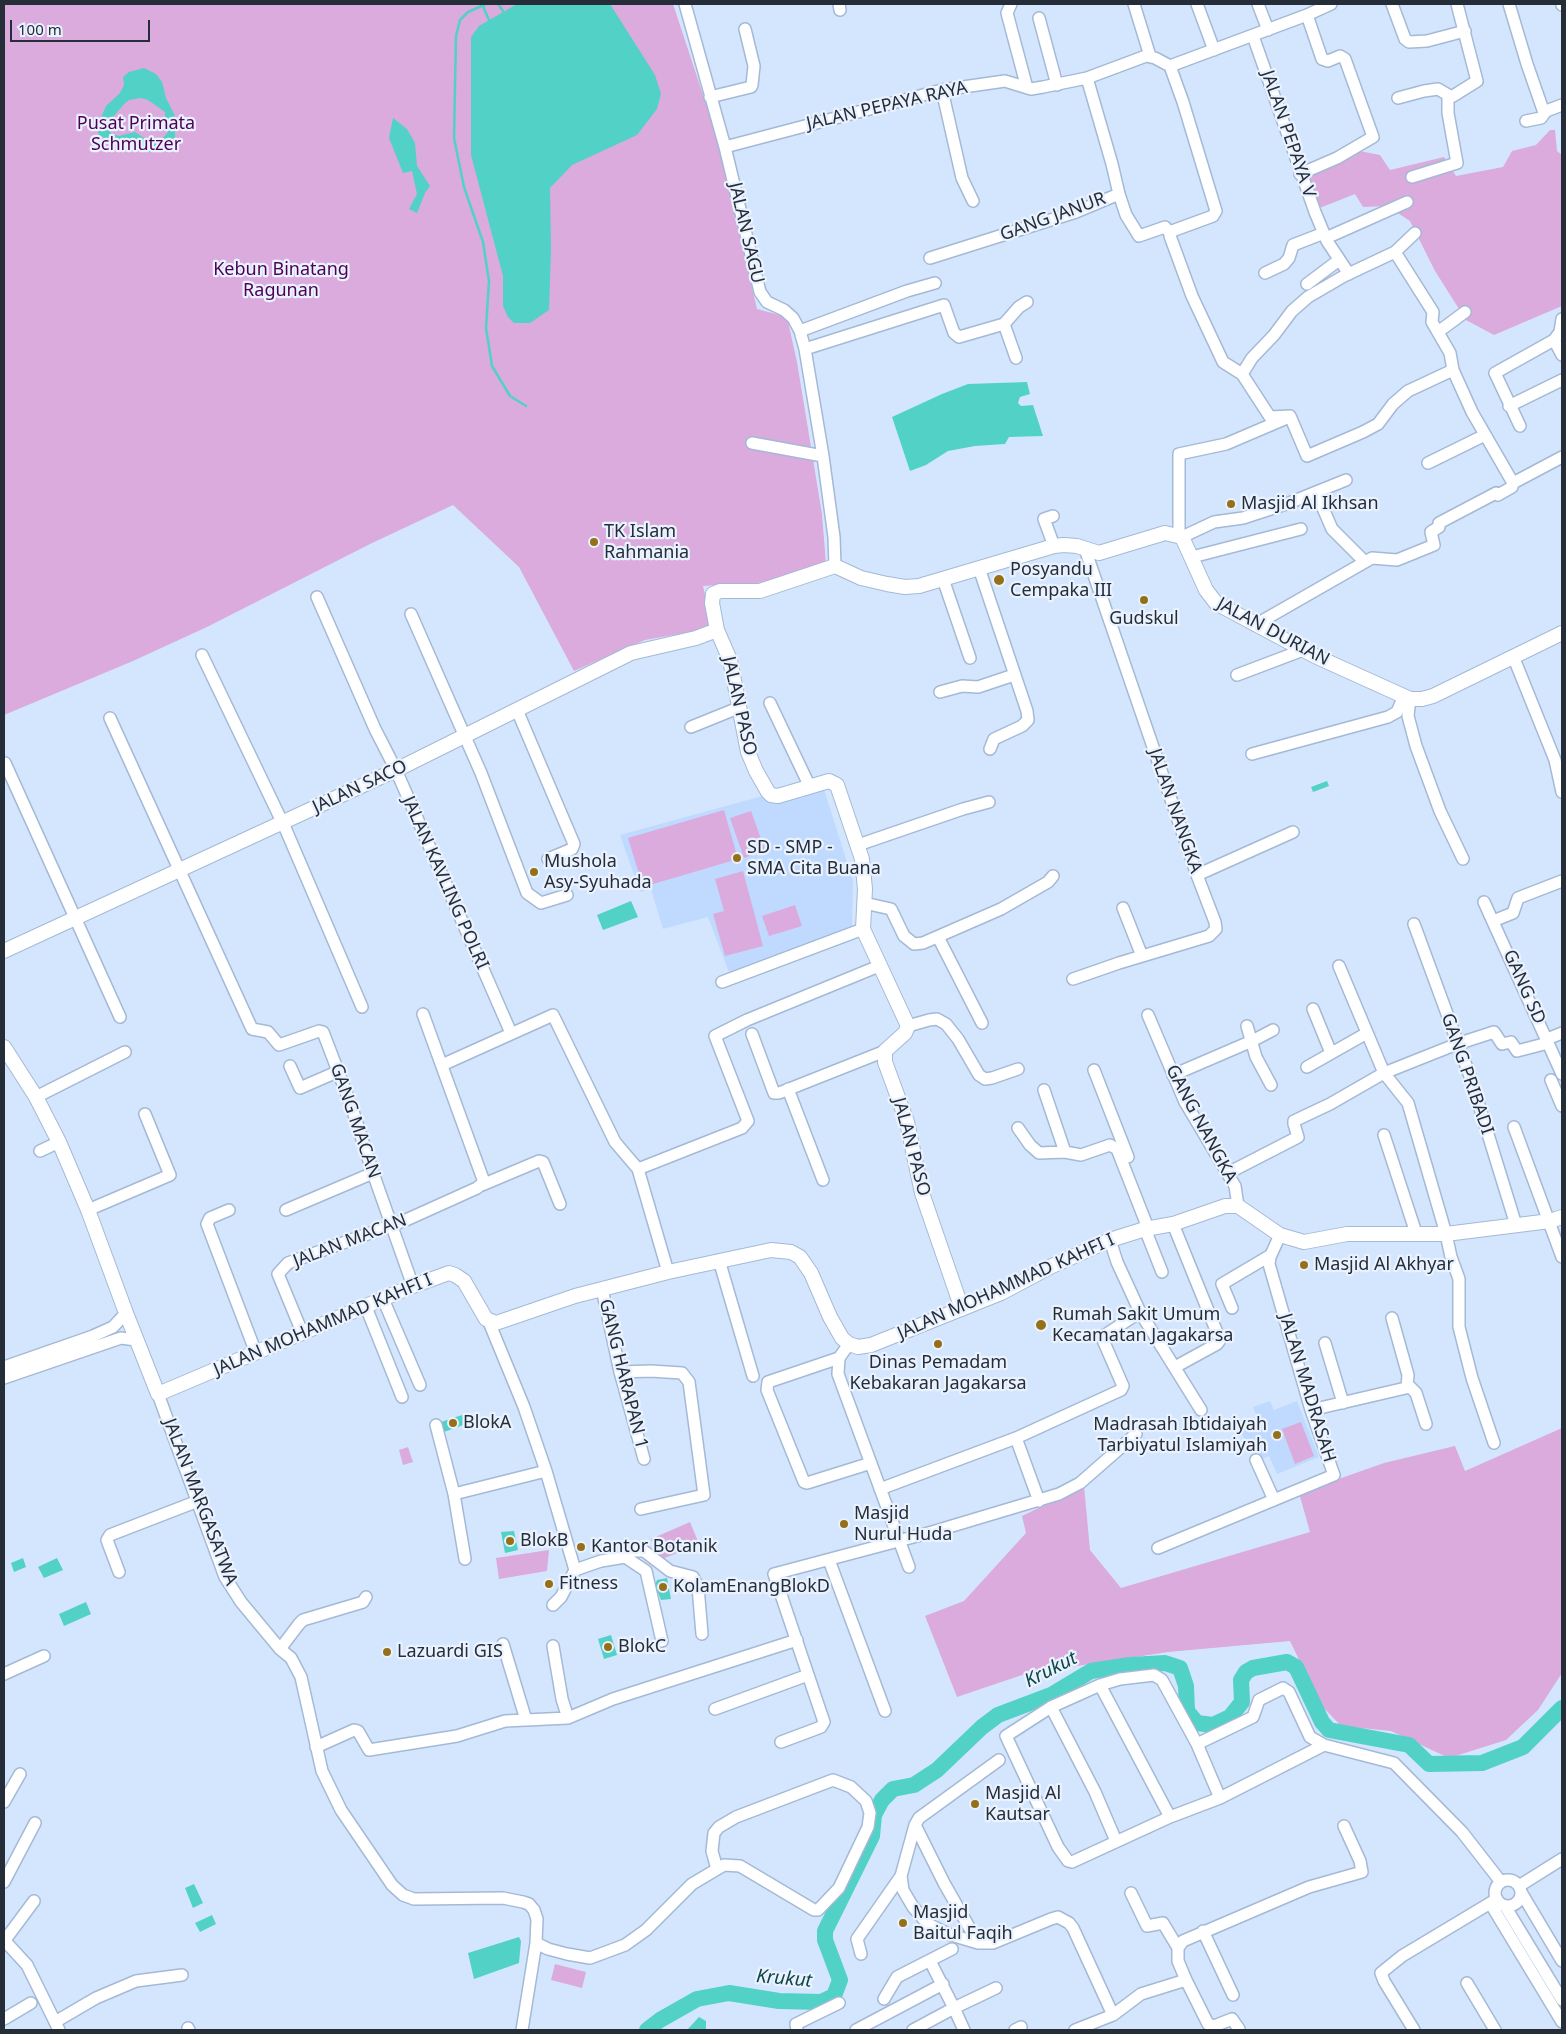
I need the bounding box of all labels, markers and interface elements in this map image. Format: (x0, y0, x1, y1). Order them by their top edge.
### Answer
scale bar (12, 10, 152, 42)
text: 100 m (18, 19, 62, 39)
street label: JALAN PEPAYA V (1256, 68, 1320, 200)
street label: JALAN PEPAYA RAYA (804, 77, 970, 135)
park label: Pusat Primata Schmutzer (77, 113, 195, 156)
street label: JALAN SAGU (724, 180, 768, 286)
street label: GANG JANUR (997, 188, 1109, 246)
park label: Kebun Binatang Ragunan (213, 259, 349, 302)
place label: Masjid Al Ikhsan (1241, 493, 1379, 515)
marker: Masjid Al Ikhsan (1225, 498, 1237, 510)
place label: TK Islam Rahmania (604, 521, 689, 564)
marker: TK Islam Rahmania (588, 536, 600, 548)
place label: Posyandu Cempaka III (1010, 559, 1112, 602)
marker: Posyandu Cempaka III (992, 573, 1006, 587)
street label: JALAN DURIAN (1213, 593, 1333, 671)
marker: Gudskul (1138, 594, 1150, 606)
place label: Gudskul (1109, 608, 1179, 630)
street label: JALAN PASO (717, 654, 761, 758)
street label: JALAN NANGKA (1144, 746, 1206, 876)
street label: JALAN SACO (309, 756, 411, 818)
street label: JALAN KAVLING POLRI (397, 793, 493, 973)
place label: SD - SMP - SMA Cita Buana (747, 837, 881, 880)
place label: Mushola Asy-Syuhada (544, 851, 652, 894)
marker: SD - SMP - SMA Cita Buana (731, 852, 743, 864)
marker: Mushola Asy-Syuhada (528, 866, 540, 878)
street label: GANG SD (1498, 946, 1550, 1028)
street label: GANG PRIBADI (1436, 1011, 1498, 1137)
street label: GANG MACAN (325, 1061, 385, 1181)
street label: GANG NANGKA (1161, 1061, 1241, 1187)
street label: JALAN PASO (887, 1095, 935, 1199)
street label: JALAN MACAN (290, 1209, 410, 1273)
street label: JALAN MOHAMMAD KAHFI I (894, 1229, 1118, 1345)
place label: Masjid Al Akhyar (1314, 1254, 1454, 1276)
marker: Masjid Al Akhyar (1298, 1259, 1310, 1271)
street label: JALAN MOHAMMAD KAHFI I (211, 1269, 435, 1381)
street label: GANG HARAPAN 1 (594, 1297, 652, 1451)
place label: Rumah Sakit Umum Kecamatan Jagakarsa (1052, 1304, 1233, 1346)
street label: JALAN MADRASAH (1274, 1311, 1340, 1465)
marker: Rumah Sakit Umum Kecamatan Jagakarsa (1034, 1318, 1048, 1332)
marker: Dinas Pemadam Kebakaran Jagakarsa (932, 1338, 944, 1350)
place label: Dinas Pemadam Kebakaran Jagakarsa (849, 1352, 1027, 1395)
place label: BlokA (463, 1412, 511, 1434)
place label: Madrasah Ibtidaiyah Tarbiyatul Islamiyah (1093, 1414, 1267, 1456)
street label: JALAN MARGASATWA (158, 1416, 242, 1588)
marker: BlokA (447, 1417, 459, 1429)
marker: Madrasah Ibtidaiyah Tarbiyatul Islamiyah (1271, 1429, 1283, 1441)
place label: Masjid Nurul Huda (854, 1503, 952, 1546)
marker: Masjid Nurul Huda (838, 1518, 850, 1530)
place label: BlokB (520, 1530, 569, 1552)
marker: BlokB (504, 1535, 516, 1547)
place label: Kantor Botanik (591, 1536, 717, 1558)
marker: Kantor Botanik (575, 1541, 587, 1553)
place label: Fitness (559, 1573, 618, 1595)
place label: KolamEnangBlokD (673, 1576, 830, 1598)
marker: Fitness (543, 1578, 555, 1590)
marker: KolamEnangBlokD (657, 1581, 669, 1593)
place label: BlokC (618, 1636, 666, 1658)
place label: Lazuardi GIS (397, 1641, 503, 1663)
marker: BlokC (602, 1641, 614, 1653)
marker: Lazuardi GIS (381, 1646, 393, 1658)
water label: Krukut (1021, 1647, 1081, 1693)
place label: Masjid Al Kautsar (985, 1783, 1061, 1826)
marker: Masjid Al Kautsar (969, 1798, 981, 1810)
place label: Masjid Baitul Faqih (913, 1902, 1013, 1945)
marker: Masjid Baitul Faqih (897, 1917, 909, 1929)
water label: Krukut (755, 1965, 813, 1993)

